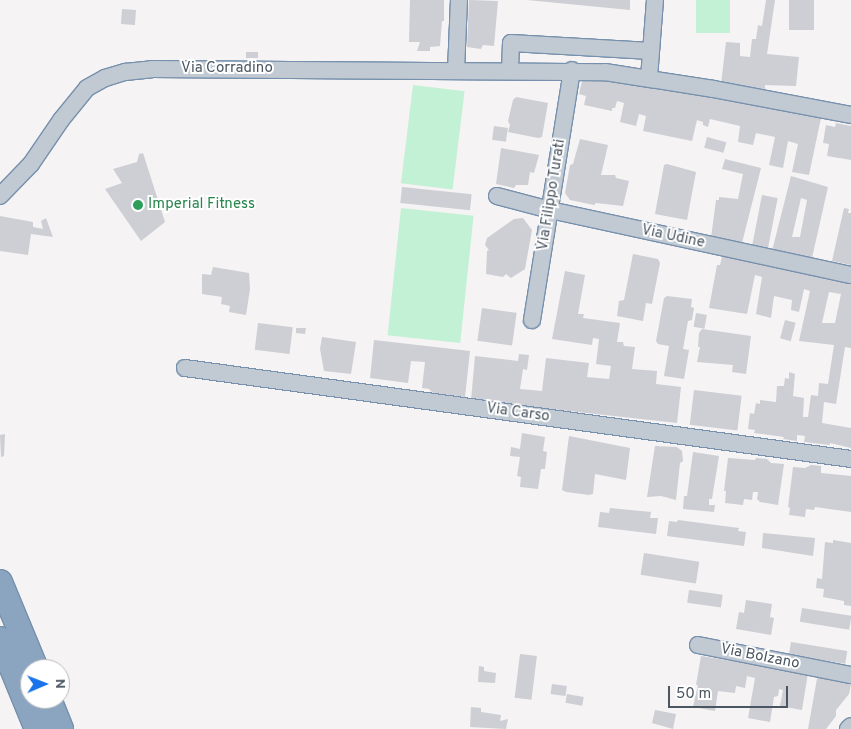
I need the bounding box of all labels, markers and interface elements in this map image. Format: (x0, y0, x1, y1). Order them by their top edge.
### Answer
street label: Via Corradino (181, 60, 273, 78)
street label: Via Filippo Turati (534, 138, 570, 252)
place label: Imperial Fitness (148, 196, 255, 214)
marker: Imperial Fitness (132, 199, 144, 211)
street label: Via Udine (640, 222, 706, 252)
street label: Via Carso (485, 400, 551, 426)
street label: Via Bolzano (719, 641, 801, 673)
north arrow (20, 659, 70, 709)
scale bar (671, 676, 791, 708)
text: N (51, 679, 68, 689)
text: 50 m (676, 685, 711, 704)

